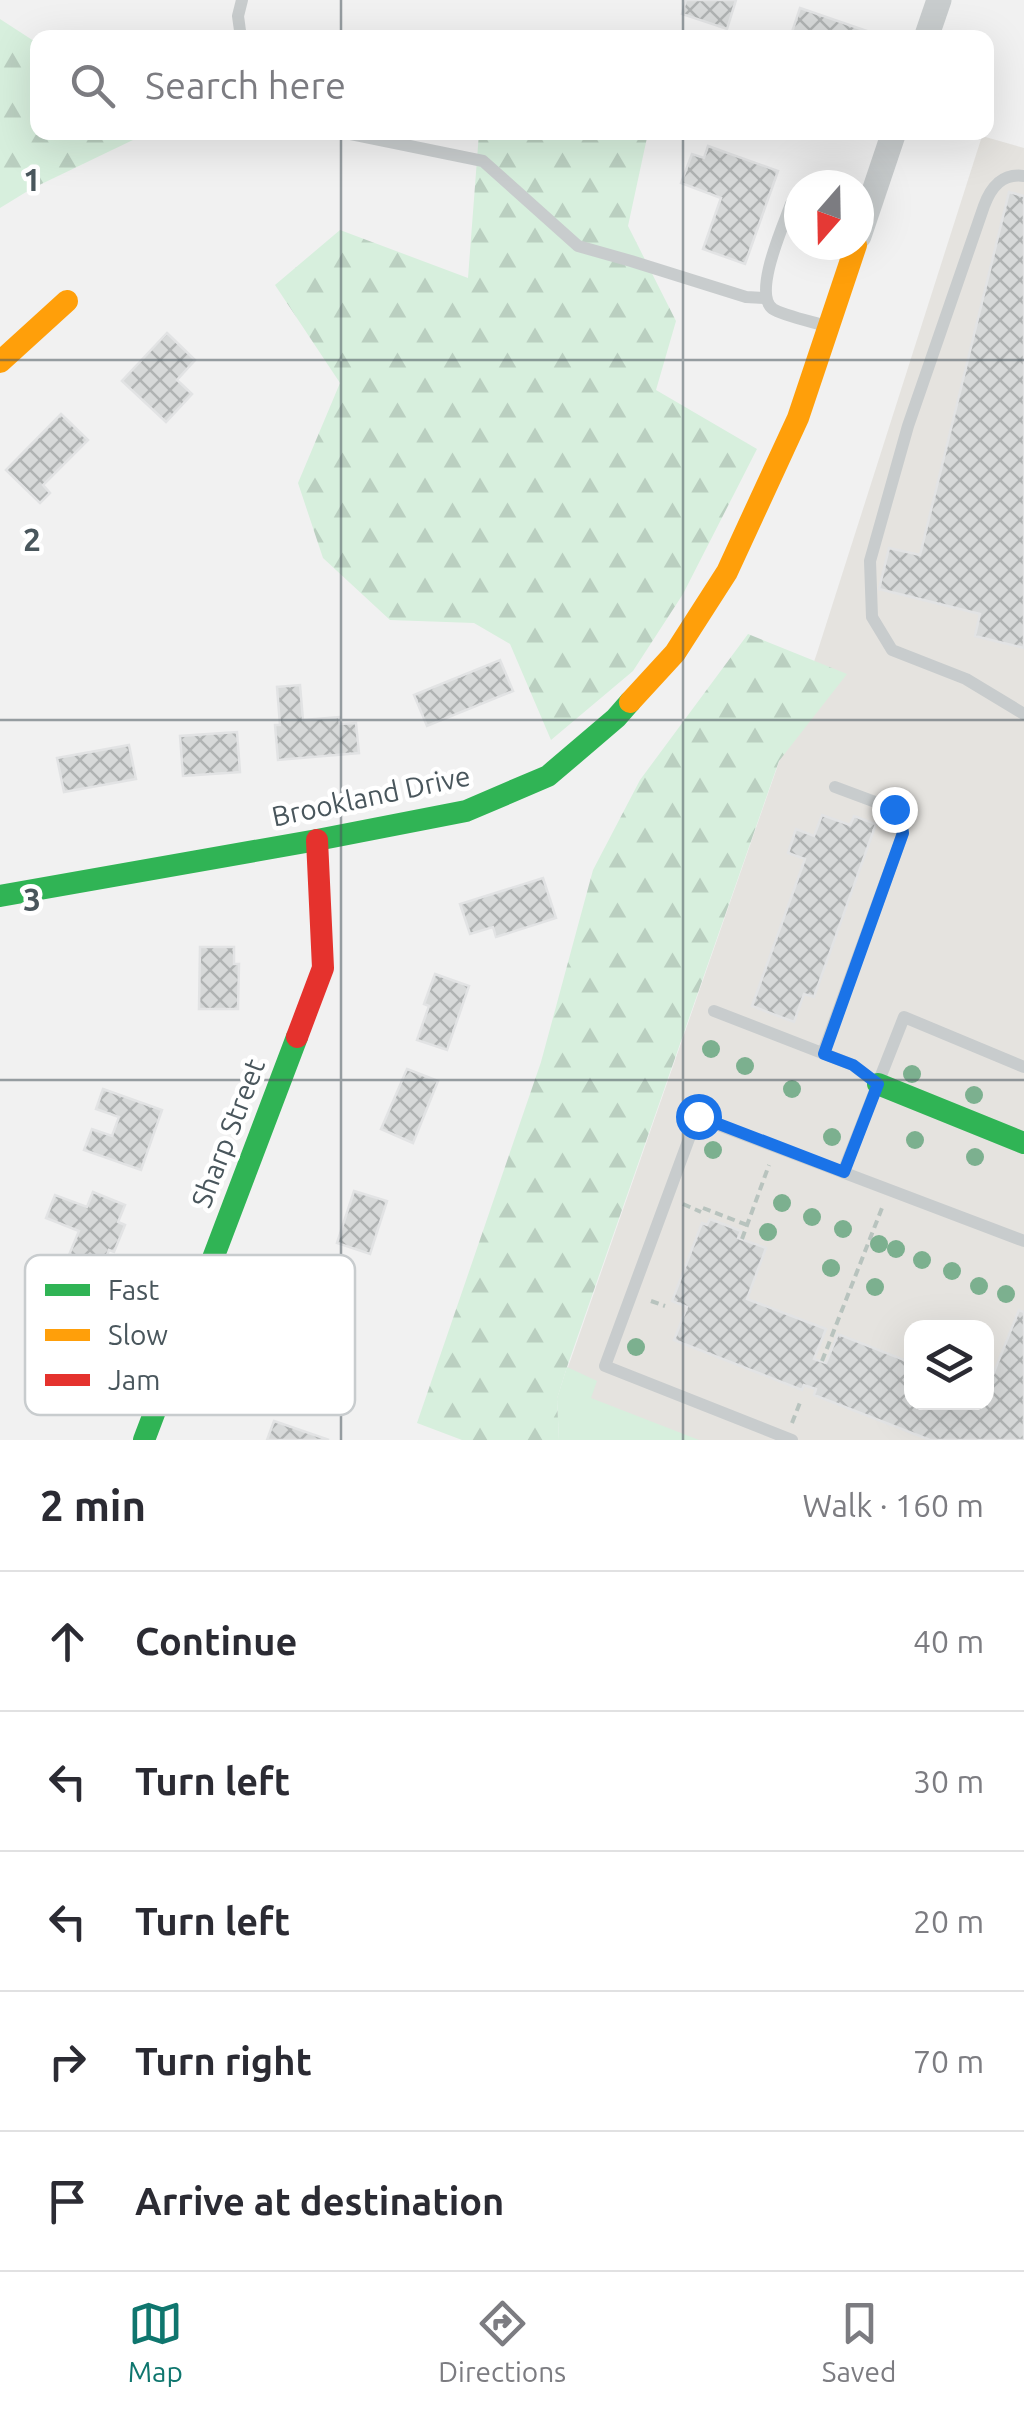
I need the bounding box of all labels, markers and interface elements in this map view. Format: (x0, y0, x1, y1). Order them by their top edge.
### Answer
search box (30, 30, 994, 140)
icon: search (65, 58, 120, 113)
text: Search here (145, 64, 346, 106)
text: 1 (23, 161, 41, 197)
north arrow (784, 170, 874, 260)
text: 2 (23, 521, 41, 557)
street label: Brookland Drive (269, 759, 473, 832)
route end (872, 787, 918, 833)
text: 3 (23, 881, 41, 917)
street label: Sharp Street (185, 1054, 270, 1211)
route start (676, 1094, 722, 1140)
legend (25, 1255, 355, 1415)
text: Fast (108, 1274, 159, 1305)
text: Slow (108, 1319, 168, 1350)
map controls (904, 1320, 994, 1410)
button: layers (904, 1320, 994, 1410)
text: Jam (108, 1364, 160, 1395)
text: 2 min (40, 1482, 146, 1529)
text: Walk · 160 m (802, 1487, 984, 1523)
icon: ahead (40, 1614, 95, 1669)
text: Continue (135, 1620, 297, 1662)
text: 40 m (913, 1623, 984, 1659)
icon: left (40, 1754, 95, 1809)
text: Turn left (135, 1760, 290, 1802)
text: 30 m (913, 1763, 984, 1799)
icon: left (40, 1894, 95, 1949)
text: Turn left (135, 1900, 290, 1942)
text: 20 m (913, 1903, 984, 1939)
icon: right (40, 2034, 95, 2089)
text: Turn right (135, 2040, 312, 2082)
text: 70 m (913, 2043, 984, 2079)
icon: arrive (40, 2174, 95, 2229)
text: Arrive at destination (135, 2180, 504, 2222)
tab: Map (128, 2296, 183, 2387)
tab: Directions (438, 2296, 566, 2387)
tab: Saved (822, 2296, 896, 2387)

